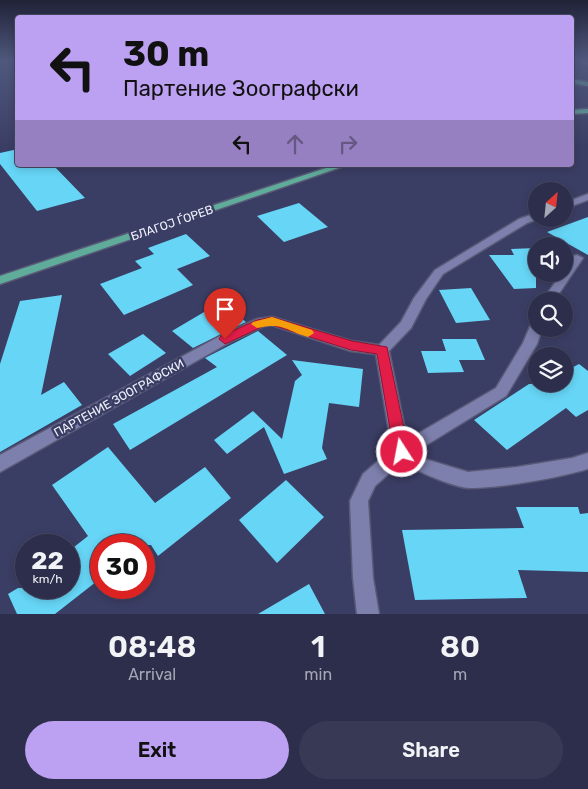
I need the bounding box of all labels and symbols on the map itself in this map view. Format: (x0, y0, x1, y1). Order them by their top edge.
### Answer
north arrow (528, 182, 572, 228)
street label: БЛАГОЈ ЃОРЕВ (129, 202, 215, 244)
pin (204, 288, 246, 339)
street label: ПАРТЕНИЕ ЗООГРАФСКИ (51, 356, 187, 440)
position arrow (375, 425, 427, 477)
speed limit sign: 30 (90, 534, 155, 599)

